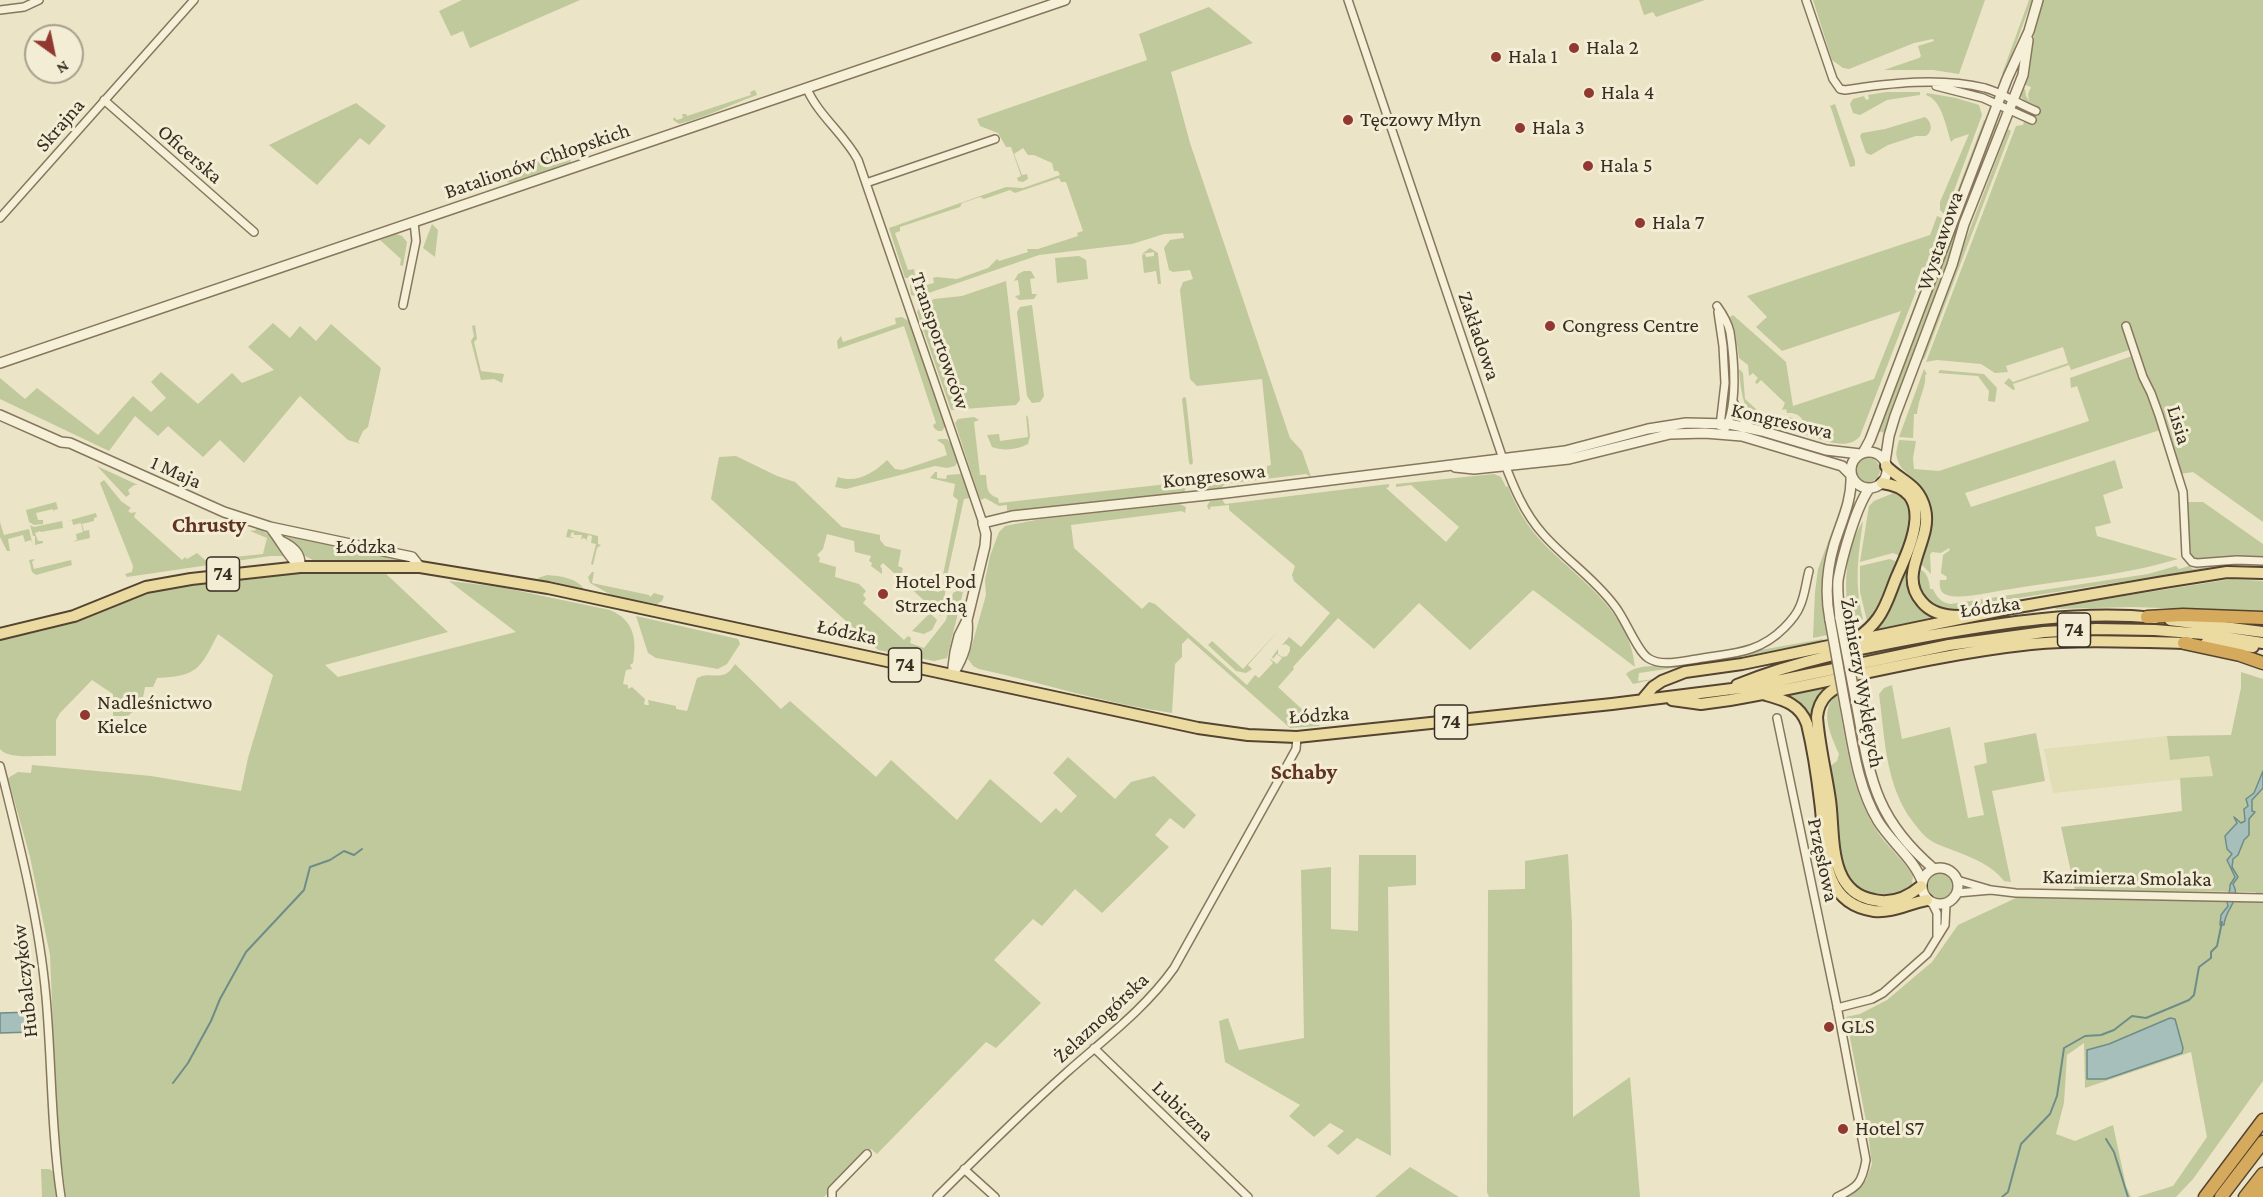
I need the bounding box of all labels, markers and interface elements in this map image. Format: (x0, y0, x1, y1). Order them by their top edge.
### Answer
north arrow (24, 24, 84, 84)
place label: Hala 2 (1586, 35, 1639, 61)
marker: Hala 2 (1567, 41, 1581, 55)
place label: Hala 1 (1508, 44, 1558, 70)
marker: Hala 1 (1489, 50, 1503, 64)
text: N (54, 58, 72, 78)
place label: Hala 4 (1601, 80, 1654, 106)
marker: Hala 4 (1582, 86, 1596, 100)
street label: Skrajna (30, 93, 90, 157)
place label: Tęczowy Młyn (1360, 107, 1481, 133)
marker: Tęczowy Młyn (1341, 113, 1355, 127)
place label: Hala 3 (1532, 115, 1585, 141)
street label: Batalionów Chłopskich (441, 117, 633, 205)
street label: Oficerska (152, 119, 228, 189)
marker: Hala 3 (1513, 121, 1527, 135)
place label: Hala 5 (1600, 153, 1653, 179)
marker: Hala 5 (1581, 159, 1595, 173)
street label: Wystawowa (1911, 188, 1969, 294)
place label: Hala 7 (1652, 210, 1704, 236)
marker: Hala 7 (1633, 216, 1647, 230)
street label: Transportowców (905, 269, 975, 413)
street label: Zakładowa (1452, 288, 1506, 384)
place label: Congress Centre (1562, 313, 1699, 339)
marker: Congress Centre (1543, 319, 1557, 333)
street label: Kongresowa (1729, 397, 1835, 445)
street label: Lisia (2161, 402, 2197, 448)
street label: 1 Maja (147, 450, 205, 494)
street label: Kongresowa (1161, 458, 1267, 494)
district label: Chrusty (172, 512, 246, 538)
street label: Łódzka (336, 534, 396, 560)
road number: 74 (206, 557, 240, 591)
place label: Hotel Pod Strzechą (895, 569, 976, 619)
marker: Hotel Pod Strzechą (876, 587, 890, 601)
street label: Łódzka (1958, 590, 2022, 624)
street label: Żołnierzy Wyklętych (1835, 596, 1889, 770)
street label: Łódzka (815, 613, 879, 651)
road number: 74 (2058, 613, 2090, 647)
road number: 74 (888, 648, 922, 682)
place label: Nadleśnictwo Kielce (97, 690, 212, 740)
street label: Łódzka (1288, 700, 1350, 730)
road number: 74 (1434, 705, 1468, 739)
marker: Nadleśnictwo Kielce (78, 708, 92, 722)
district label: Schaby (1271, 759, 1337, 785)
street label: Przęsłowa (1802, 816, 1844, 904)
street label: Kazimierza Smolaka (2042, 864, 2212, 892)
street label: Hubalczyków (7, 923, 43, 1039)
street label: Żelaznogórska (1048, 967, 1154, 1069)
place label: GLS (1841, 1014, 1874, 1040)
marker: GLS (1822, 1020, 1836, 1034)
street label: Lubiczna (1147, 1075, 1219, 1147)
place label: Hotel S7 (1855, 1116, 1924, 1142)
marker: Hotel S7 (1836, 1122, 1850, 1136)

